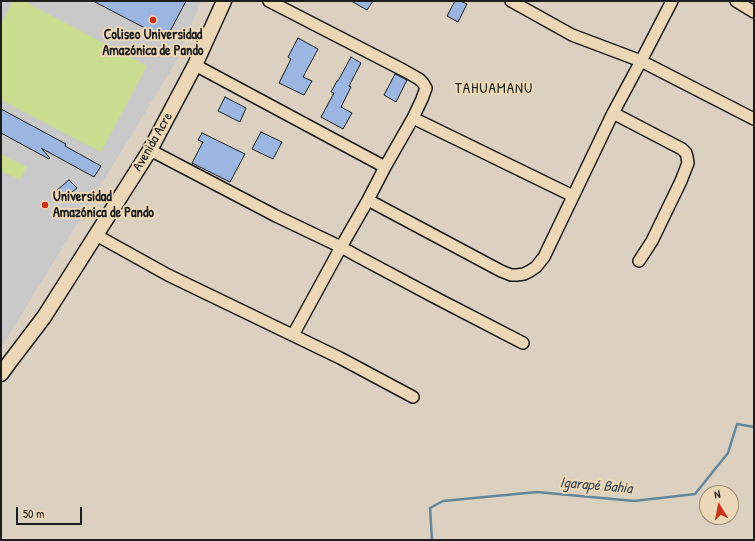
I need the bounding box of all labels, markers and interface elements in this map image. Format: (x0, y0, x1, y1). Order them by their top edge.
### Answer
marker: Coliseo Universidad Amazónica de Pando (148, 15, 158, 25)
place label: Coliseo Universidad Amazónica de Pando (103, 27, 203, 60)
district label: TAHUAMANU (455, 80, 533, 98)
street label: Avenida Acre (130, 110, 176, 174)
place label: Universidad Amazónica de Pando (53, 189, 154, 222)
marker: Universidad Amazónica de Pando (40, 200, 50, 210)
water label: Igarapé Bahia (559, 474, 633, 498)
north arrow (699, 485, 739, 525)
text: N (713, 487, 721, 502)
scale bar (18, 499, 84, 525)
text: 50 m (23, 505, 44, 522)

